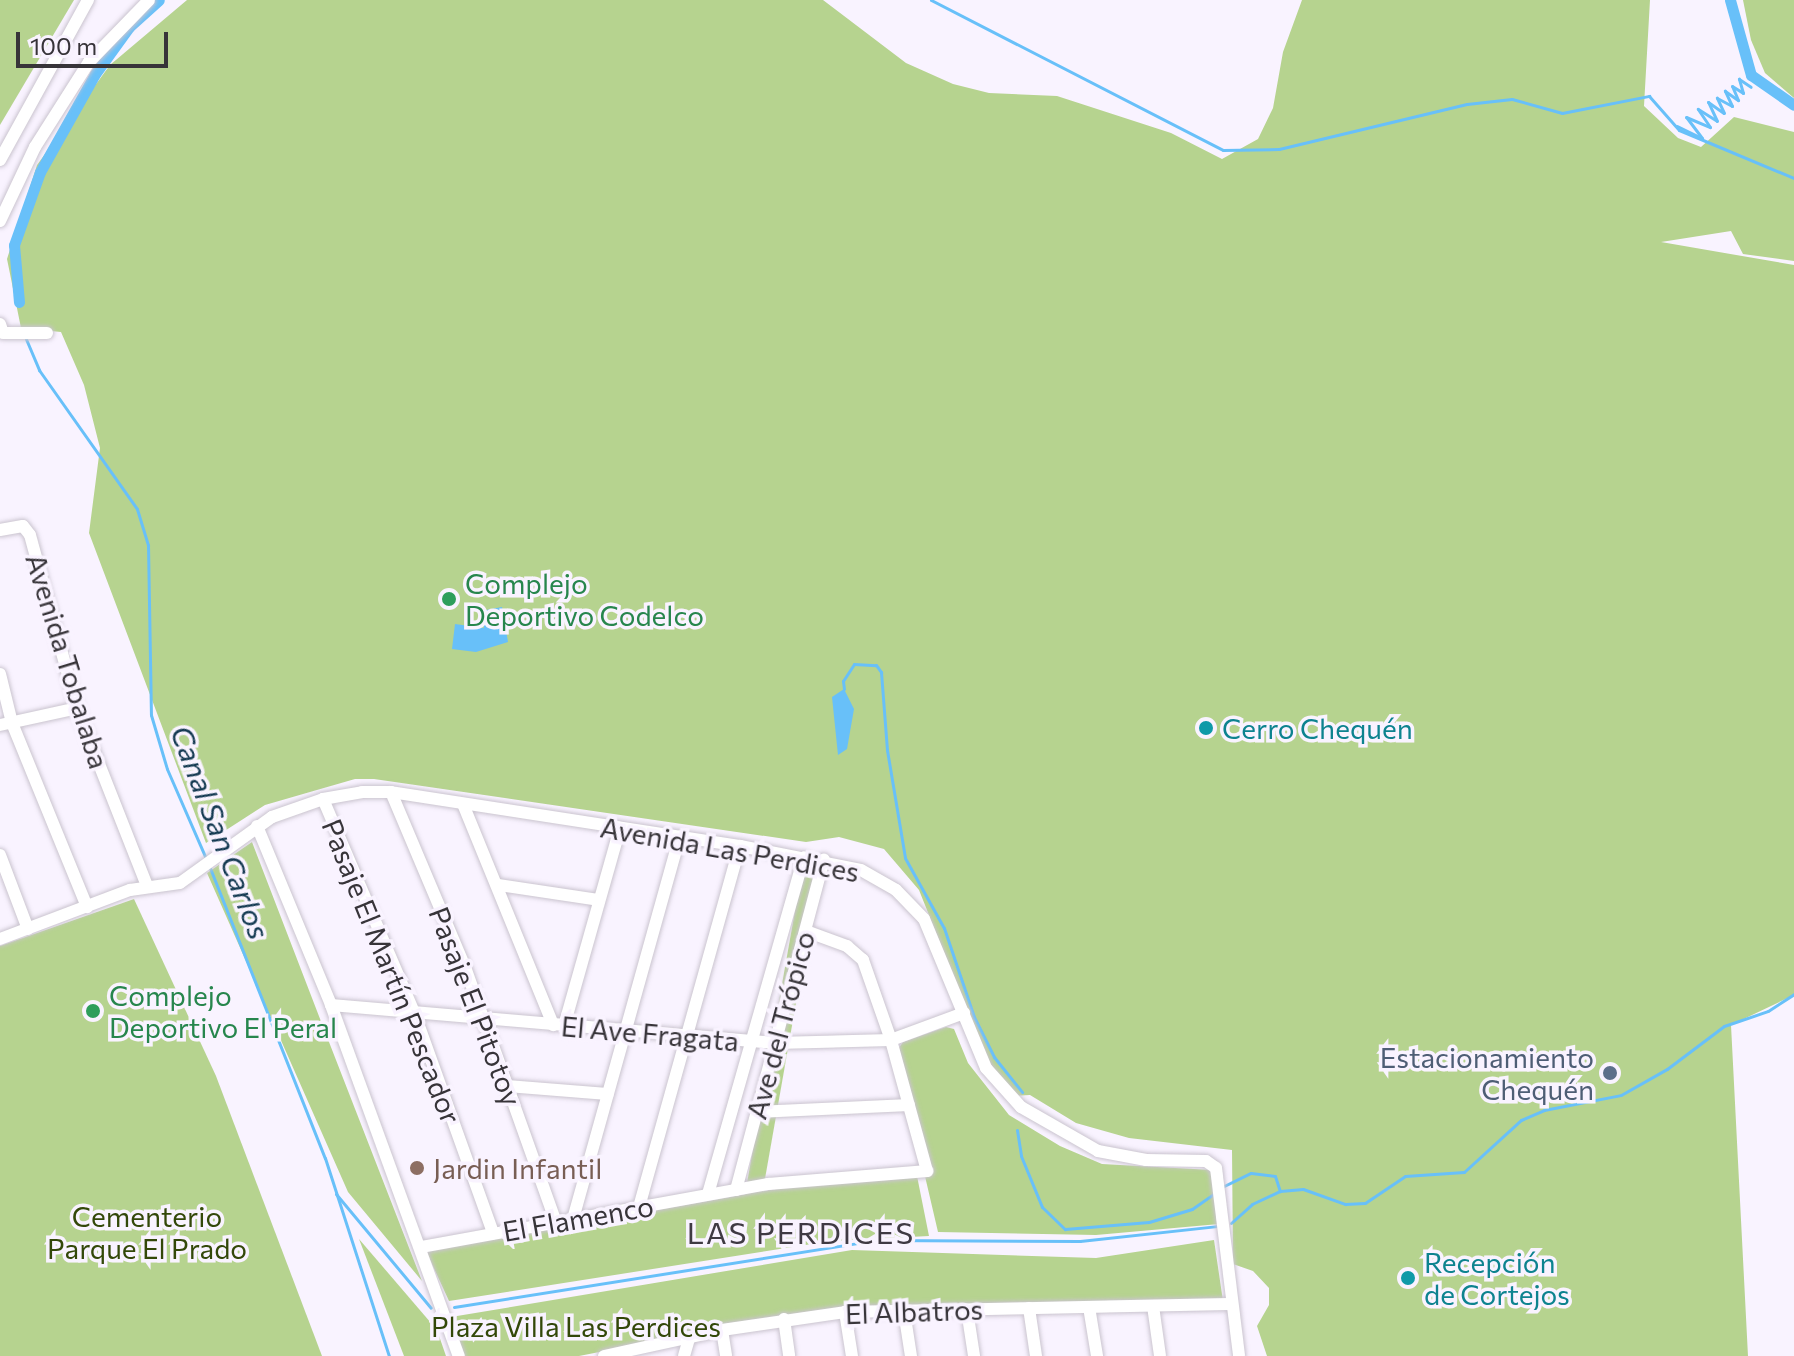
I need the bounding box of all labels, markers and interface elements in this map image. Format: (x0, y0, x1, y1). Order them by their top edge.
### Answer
scale bar (20, 16, 172, 66)
text: 100 m (30, 31, 97, 60)
street label: Avenida Tobalaba (19, 549, 117, 773)
place label: Complejo Deportivo Codelco (465, 566, 704, 632)
marker: Complejo Deportivo Codelco (440, 590, 458, 608)
place label: Cerro Chequén (1222, 711, 1413, 745)
marker: Cerro Chequén (1197, 719, 1215, 737)
water label: Canal San Carlos (164, 720, 278, 944)
street label: Avenida Las Perdices (598, 810, 862, 888)
street label: Pasaje El Martín Pescador (315, 814, 469, 1128)
street label: Pasaje El Pitotoy (423, 902, 529, 1110)
street label: Ave del Trópico (739, 927, 821, 1123)
place label: Complejo Deportivo El Peral (109, 978, 337, 1044)
marker: Complejo Deportivo El Peral (84, 1002, 102, 1020)
street label: El Ave Fragata (560, 1008, 740, 1058)
place label: Estacionamiento Chequén (1380, 1040, 1594, 1106)
marker: Estacionamiento Chequén (1601, 1064, 1619, 1082)
place label: Jardin Infantil (433, 1151, 602, 1185)
marker: Jardin Infantil (408, 1159, 426, 1177)
street label: El Flamenco (500, 1188, 656, 1248)
park label: Cementerio Parque El Prado (47, 1199, 247, 1265)
district label: LAS PERDICES (687, 1214, 915, 1250)
place label: Recepción de Cortejos (1424, 1245, 1570, 1311)
marker: Recepción de Cortejos (1399, 1269, 1417, 1287)
street label: El Albatros (844, 1292, 984, 1330)
park label: Plaza Villa Las Perdices (431, 1309, 721, 1343)

